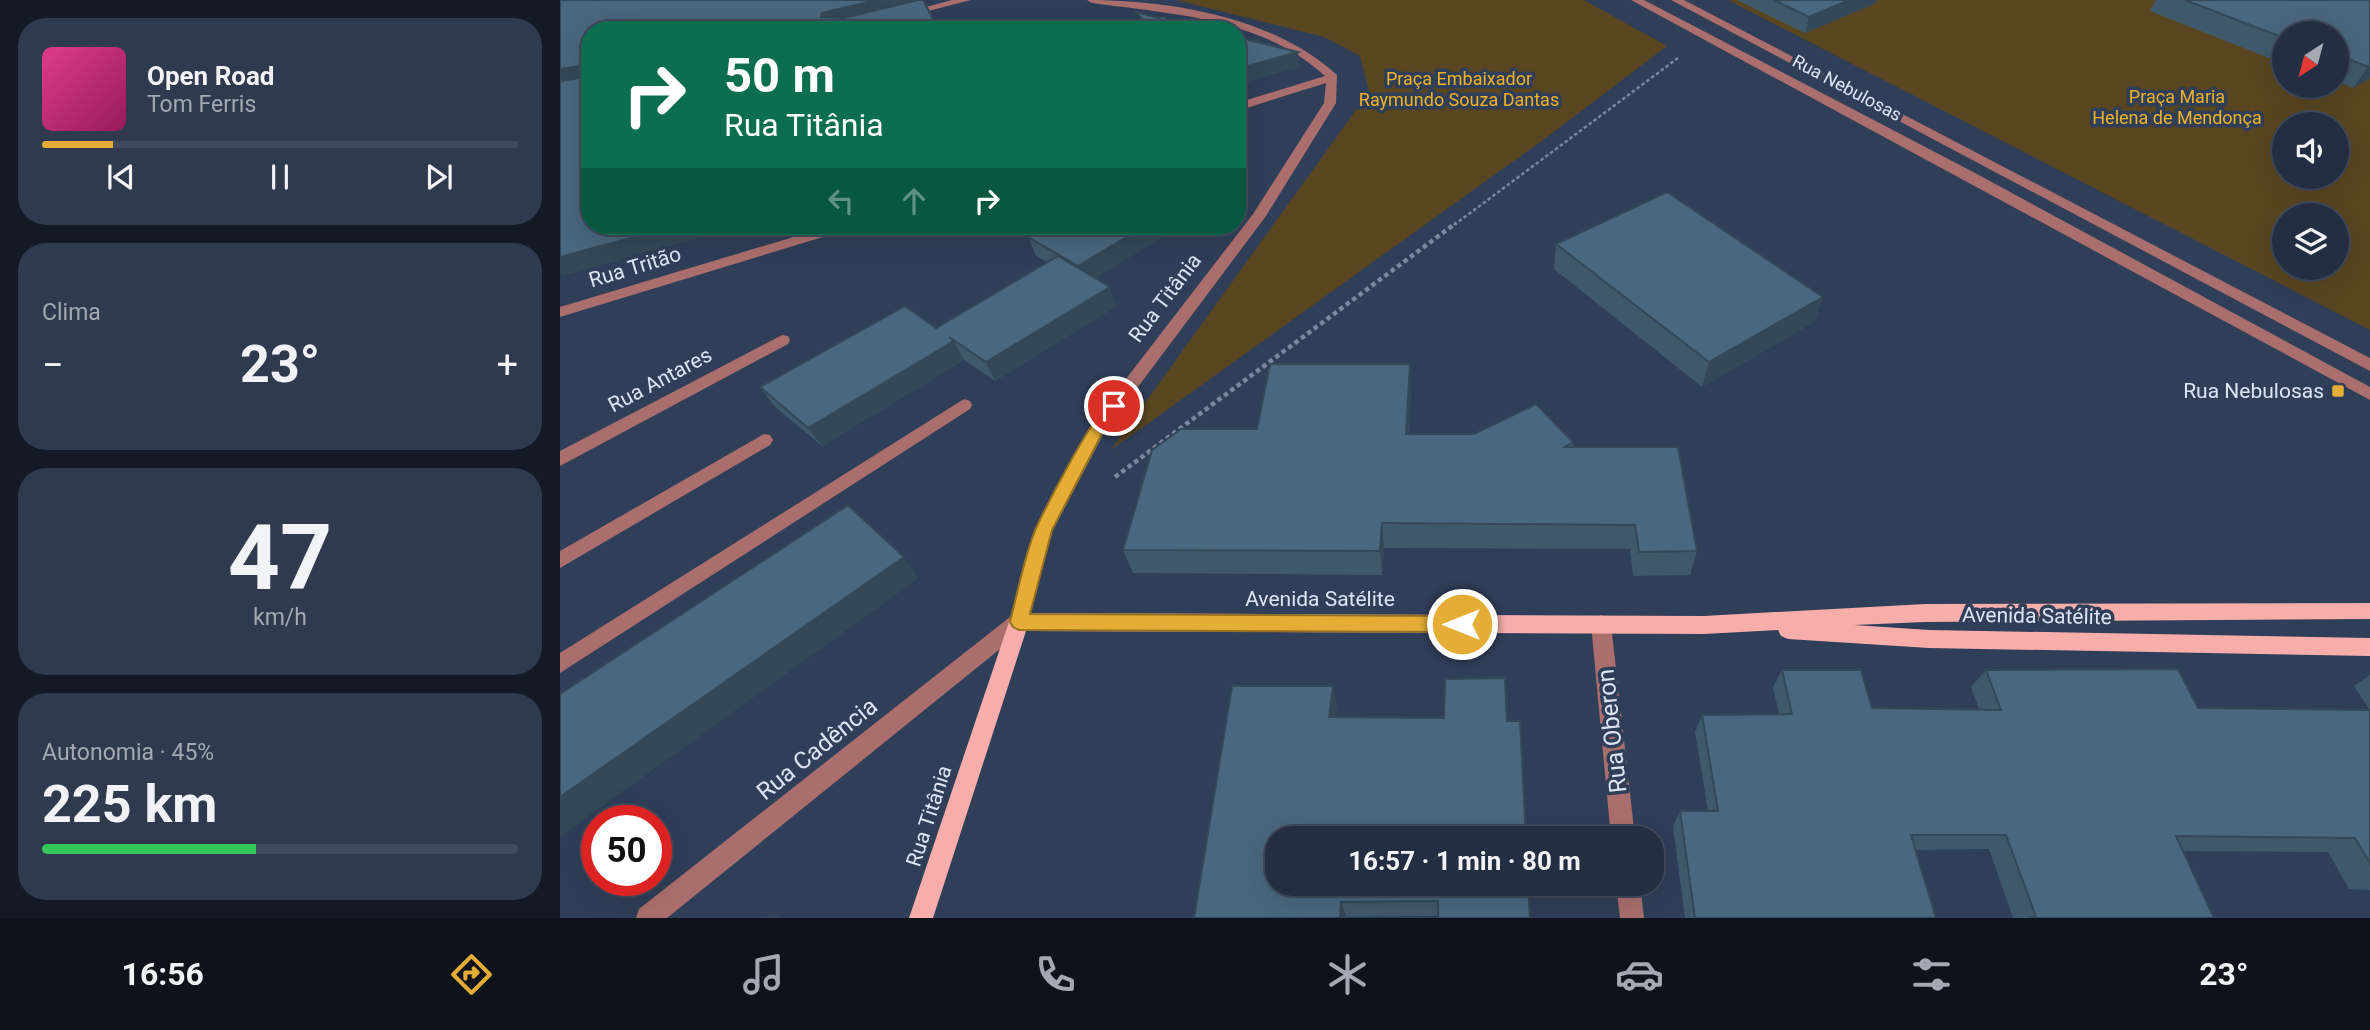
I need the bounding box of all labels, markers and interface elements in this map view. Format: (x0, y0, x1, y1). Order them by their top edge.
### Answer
north arrow (2272, 21, 2348, 98)
map controls (2272, 21, 2349, 280)
text: 50 m (724, 47, 835, 104)
icon: right (609, 49, 700, 140)
street label: Rua Nebulosas (1789, 50, 1905, 125)
text: Open Road (147, 61, 275, 91)
park label: Praça Embaixador Raymundo Souza Dantas (1359, 68, 1559, 110)
park label: Praça Maria Helena de Mendonça (2092, 86, 2262, 128)
text: Tom Ferris (147, 91, 256, 118)
text: Rua Titânia (724, 106, 884, 144)
button: sound (2272, 112, 2349, 189)
icon: previous (102, 158, 140, 196)
icon: pause (261, 158, 299, 196)
icon: next (420, 158, 458, 196)
icon: left (822, 182, 860, 220)
icon: ahead (895, 182, 933, 220)
icon: right (968, 182, 1006, 220)
button: layers (2272, 203, 2349, 280)
street label: Rua Tritão (586, 242, 684, 292)
street label: Rua Titânia (1124, 249, 1206, 347)
text: Clima (42, 299, 101, 326)
text: 23° (240, 334, 320, 395)
text: − (42, 343, 64, 387)
text: + (496, 343, 518, 387)
street label: Rua Antares (604, 343, 716, 417)
pin (1084, 376, 1144, 436)
place label: Rua Nebulosas (2183, 379, 2324, 403)
marker: Rua Nebulosas (2330, 383, 2346, 399)
icon: arrive (1095, 387, 1133, 425)
text: 47 (228, 505, 332, 611)
street label: Avenida Satélite (1245, 587, 1395, 611)
position arrow (1425, 587, 1499, 661)
street label: Avenida Satélite (1962, 603, 2112, 629)
text: km/h (253, 604, 307, 631)
street label: Rua Oberon (1592, 668, 1632, 794)
street label: Rua Cadência (751, 692, 883, 806)
text: Autonomia · 45% (42, 739, 214, 766)
street label: Rua Titânia (901, 762, 957, 870)
text: 225 km (42, 774, 217, 835)
speed limit sign: 50 (581, 805, 672, 896)
text: 16:57 · 1 min · 80 m (1348, 846, 1581, 876)
icon: directions (447, 950, 496, 999)
icon: music (739, 950, 788, 999)
icon: phone (1031, 950, 1080, 999)
icon: climate (1323, 950, 1372, 999)
icon: car (1615, 950, 1664, 999)
icon: filters (1907, 950, 1956, 999)
text: 16:56 (122, 955, 204, 993)
text: 23° (2199, 955, 2248, 993)

